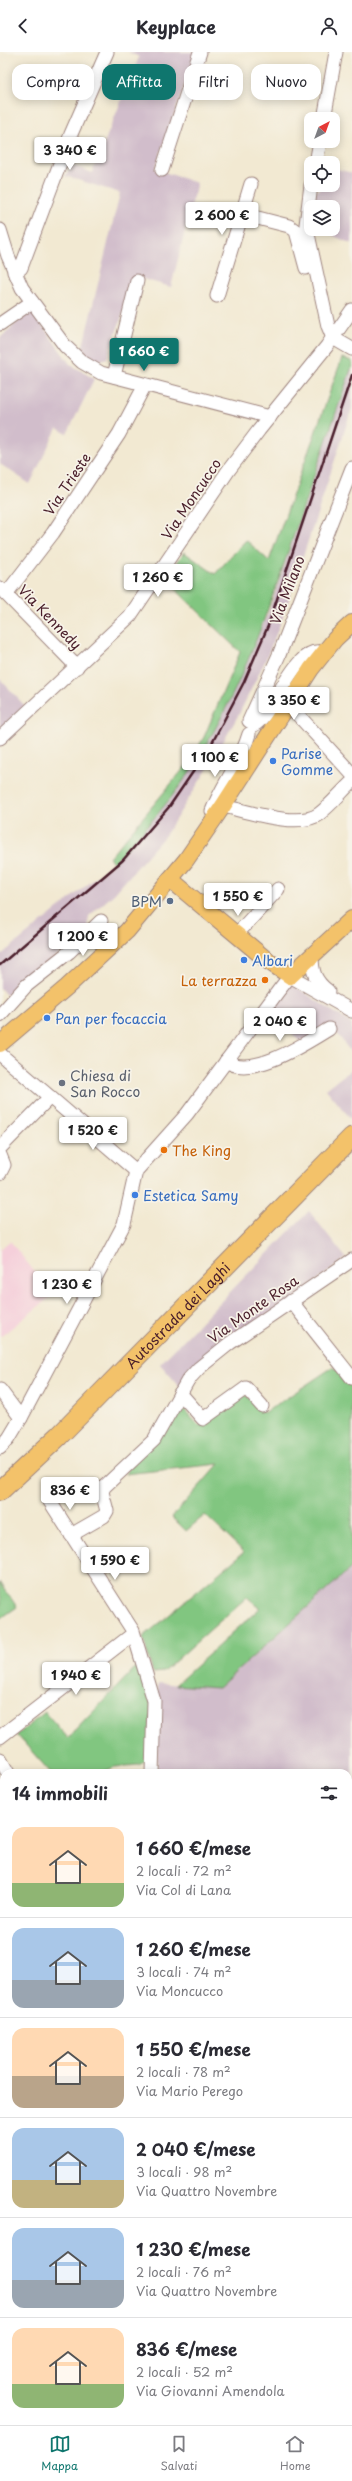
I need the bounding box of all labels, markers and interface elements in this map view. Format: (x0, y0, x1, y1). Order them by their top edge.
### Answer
text: Keyplace (136, 13, 216, 40)
icon: back (12, 15, 34, 37)
icon: person (318, 15, 340, 37)
chip: Compra (12, 64, 94, 100)
chip: Affitta (102, 64, 176, 100)
chip: Filtri (184, 64, 243, 100)
chip: Nuovo (251, 64, 321, 100)
north arrow (304, 112, 340, 148)
map controls (304, 112, 340, 236)
pin: 3 340 € (33, 137, 107, 171)
text: 3 340 € (43, 140, 97, 159)
button: locate (304, 156, 340, 192)
button: layers (304, 200, 340, 236)
pin: 2 600 € (185, 202, 259, 236)
text: 2 600 € (194, 205, 250, 224)
pin: 1 660 € (107, 338, 181, 372)
text: 1 660 € (119, 341, 169, 360)
street label: Via Trieste (38, 448, 96, 520)
street label: Via Moncucco (156, 454, 226, 544)
street label: Via Milano (264, 552, 310, 628)
pin: 1 260 € (121, 564, 195, 598)
text: 1 260 € (133, 567, 183, 586)
street label: Via Kennedy (13, 580, 87, 654)
pin: 3 350 € (257, 687, 331, 721)
text: 3 350 € (267, 690, 321, 709)
place label: Parise Gomme (281, 743, 333, 780)
pin: 1 100 € (178, 744, 252, 778)
text: 1 100 € (191, 747, 239, 766)
marker: Parise Gomme (268, 756, 278, 766)
pin: 1 550 € (201, 883, 275, 917)
text: 1 550 € (213, 886, 263, 905)
place label: BPM (131, 891, 162, 912)
marker: BPM (165, 896, 175, 906)
pin: 1 200 € (46, 923, 120, 957)
text: 1 200 € (58, 926, 108, 945)
place label: Albari (252, 950, 293, 971)
marker: Albari (239, 955, 249, 965)
place label: La terrazza (181, 970, 258, 991)
marker: La terrazza (260, 975, 270, 985)
place label: Pan per focaccia (55, 1008, 167, 1029)
pin: 2 040 € (243, 1008, 317, 1042)
text: 2 040 € (253, 1011, 307, 1030)
marker: Pan per focaccia (42, 1013, 52, 1023)
place label: Chiesa di San Rocco (70, 1065, 140, 1102)
marker: Chiesa di San Rocco (57, 1078, 67, 1088)
pin: 1 520 € (56, 1117, 130, 1151)
text: 1 520 € (68, 1120, 118, 1139)
place label: The King (172, 1140, 231, 1161)
marker: The King (159, 1145, 169, 1155)
place label: Estetica Samy (143, 1185, 239, 1206)
marker: Estetica Samy (130, 1190, 140, 1200)
street label: Autostrada dei Laghi (121, 1257, 235, 1373)
street label: Via Monte Rosa (203, 1270, 303, 1348)
pin: 1 230 € (30, 1271, 104, 1305)
text: 1 230 € (42, 1274, 92, 1293)
pin: 836 € (42, 1477, 98, 1511)
text: 836 € (50, 1480, 90, 1499)
pin: 1 590 € (78, 1547, 152, 1581)
text: 1 590 € (90, 1550, 140, 1569)
pin: 1 940 € (39, 1662, 113, 1696)
text: 1 940 € (51, 1665, 101, 1684)
text: 14 immobili (12, 1780, 108, 1806)
icon: filters (318, 1782, 340, 1804)
text: 1 660 €/mese (136, 1835, 251, 1861)
icon: home (44, 1843, 92, 1891)
text: 2 locali · 72 m² (136, 1861, 232, 1880)
text: Via Col di Lana (136, 1880, 231, 1899)
text: 1 260 €/mese (136, 1936, 251, 1962)
icon: home (44, 1944, 92, 1992)
text: 3 locali · 74 m² (136, 1962, 232, 1981)
text: Via Moncucco (136, 1981, 223, 2000)
text: 1 550 €/mese (136, 2036, 251, 2062)
icon: home (44, 2044, 92, 2092)
text: 2 locali · 78 m² (136, 2062, 231, 2081)
text: Via Mario Perego (136, 2081, 243, 2100)
text: 2 040 €/mese (136, 2136, 256, 2162)
icon: home (44, 2144, 92, 2192)
text: 3 locali · 98 m² (136, 2162, 232, 2181)
text: Via Quattro Novembre (136, 2181, 277, 2200)
text: 1 230 €/mese (136, 2236, 251, 2262)
icon: home (44, 2244, 92, 2292)
text: 2 locali · 76 m² (136, 2262, 232, 2281)
text: Via Quattro Novembre (136, 2281, 277, 2300)
text: 836 €/mese (136, 2336, 237, 2362)
icon: home (44, 2344, 92, 2392)
text: 2 locali · 52 m² (136, 2362, 233, 2381)
text: Via Giovanni Amendola (136, 2381, 285, 2400)
tab: Mappa (41, 2433, 78, 2474)
tab: Salvati (161, 2433, 198, 2474)
tab: Home (280, 2433, 311, 2474)

